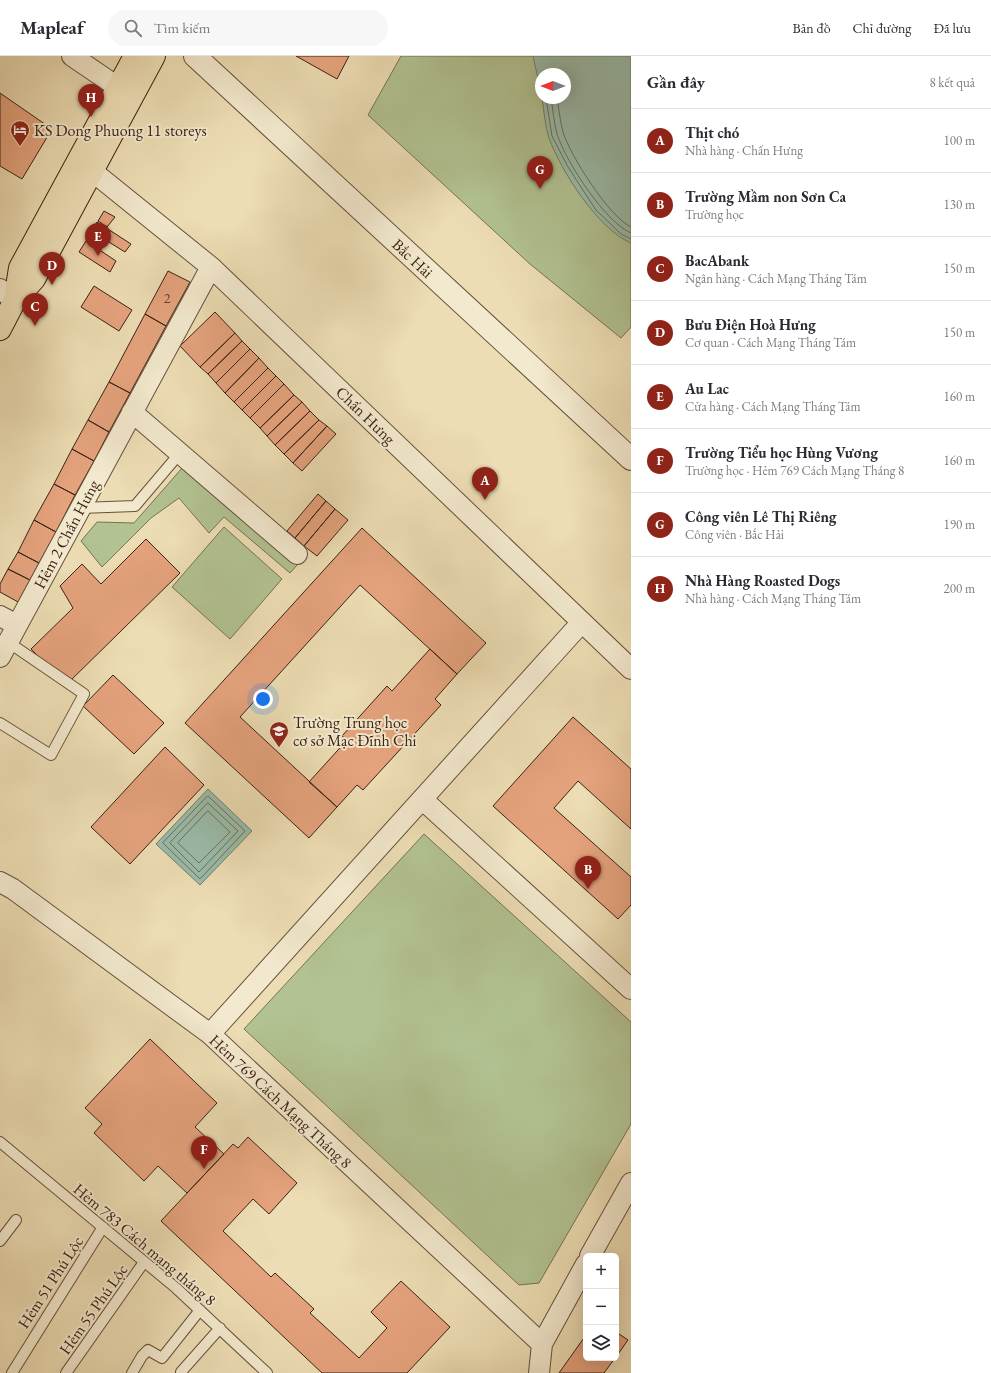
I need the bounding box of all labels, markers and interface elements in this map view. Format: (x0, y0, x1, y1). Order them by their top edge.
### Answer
search box (108, 10, 388, 46)
text: Mapleaf (20, 15, 84, 40)
icon: search (122, 17, 144, 39)
text: Tìm kiếm (154, 18, 210, 37)
text: Bản đồ (793, 19, 831, 37)
text: Chỉ đường (853, 19, 911, 37)
text: Đã lưu (933, 19, 971, 37)
north arrow (535, 68, 571, 104)
text: Gần đây (647, 71, 705, 93)
text: 8 kết quả (929, 74, 975, 91)
pin: H (78, 84, 104, 117)
hotel icon: KS Dong Phuong 11 storeys (9, 119, 31, 147)
place label: KS Dong Phuong 11 storeys (34, 120, 207, 141)
text: Thịt chó (685, 123, 739, 142)
text: A (655, 132, 665, 149)
text: 100 m (944, 132, 975, 149)
text: Nhà hàng · Chấn Hưng (685, 142, 803, 159)
pin: G (527, 156, 553, 189)
text: Trường Mầm non Sơn Ca (685, 187, 846, 206)
text: B (656, 196, 664, 213)
text: 130 m (944, 196, 975, 213)
text: Trường học (685, 206, 744, 223)
pin: E (85, 223, 111, 256)
street label: Bắc Hải (388, 234, 438, 283)
text: BacAbank (685, 251, 749, 270)
pin: D (39, 252, 65, 285)
text: C (655, 260, 665, 277)
text: 150 m (944, 260, 975, 277)
text: Ngân hàng · Cách Mạng Tháng Tám (685, 270, 867, 287)
house number: 2 (164, 289, 171, 307)
pin: C (22, 293, 48, 326)
text: Bưu Điện Hoà Hưng (685, 315, 816, 334)
text: D (655, 324, 665, 341)
text: 150 m (944, 324, 975, 341)
text: Cơ quan · Cách Mạng Tháng Tám (685, 334, 856, 351)
text: Au Lac (685, 379, 729, 398)
street label: Chấn Hưng (331, 382, 401, 450)
text: E (656, 388, 664, 405)
text: 160 m (944, 388, 975, 405)
text: Cửa hàng · Cách Mạng Tháng Tám (685, 398, 861, 415)
text: Trường Tiểu học Hùng Vương (685, 443, 878, 462)
text: F (656, 452, 664, 469)
text: 160 m (944, 452, 975, 469)
text: Trường học · Hẻm 769 Cách Mạng Tháng 8 (685, 462, 904, 479)
pin: A (472, 467, 498, 500)
street label: Hẻm 2 Chấn Hưng (29, 475, 105, 592)
text: Công viên Lê Thị Riêng (685, 507, 836, 526)
text: G (655, 516, 665, 533)
text: 190 m (944, 516, 975, 533)
text: Công viên · Bắc Hải (685, 526, 784, 543)
text: Nhà Hàng Roasted Dogs (685, 571, 840, 590)
text: H (655, 580, 665, 597)
text: 200 m (944, 580, 975, 597)
text: Nhà hàng · Cách Mạng Tháng Tám (685, 590, 861, 607)
your location (253, 689, 273, 709)
place label: Trường Trung học cơ sở Mạc Đĩnh Chi (293, 712, 417, 751)
school or university icon: Trường Trung học cơ sở Mạc Đĩnh Chi (268, 720, 290, 748)
pin: B (575, 856, 601, 889)
street label: Hẻm 769 Cách Mạng Tháng 8 (205, 1030, 357, 1173)
pin: F (191, 1136, 217, 1169)
street label: Hẻm 783 Cách mạng tháng 8 (69, 1178, 221, 1311)
street label: Hẻm 51 Phú Lộc (13, 1232, 88, 1332)
map controls (583, 1253, 619, 1361)
button: + (583, 1253, 619, 1289)
street label: Hẻm 55 Phú Lộc (54, 1260, 132, 1359)
button: − (583, 1289, 619, 1325)
button: layers (583, 1325, 619, 1361)

